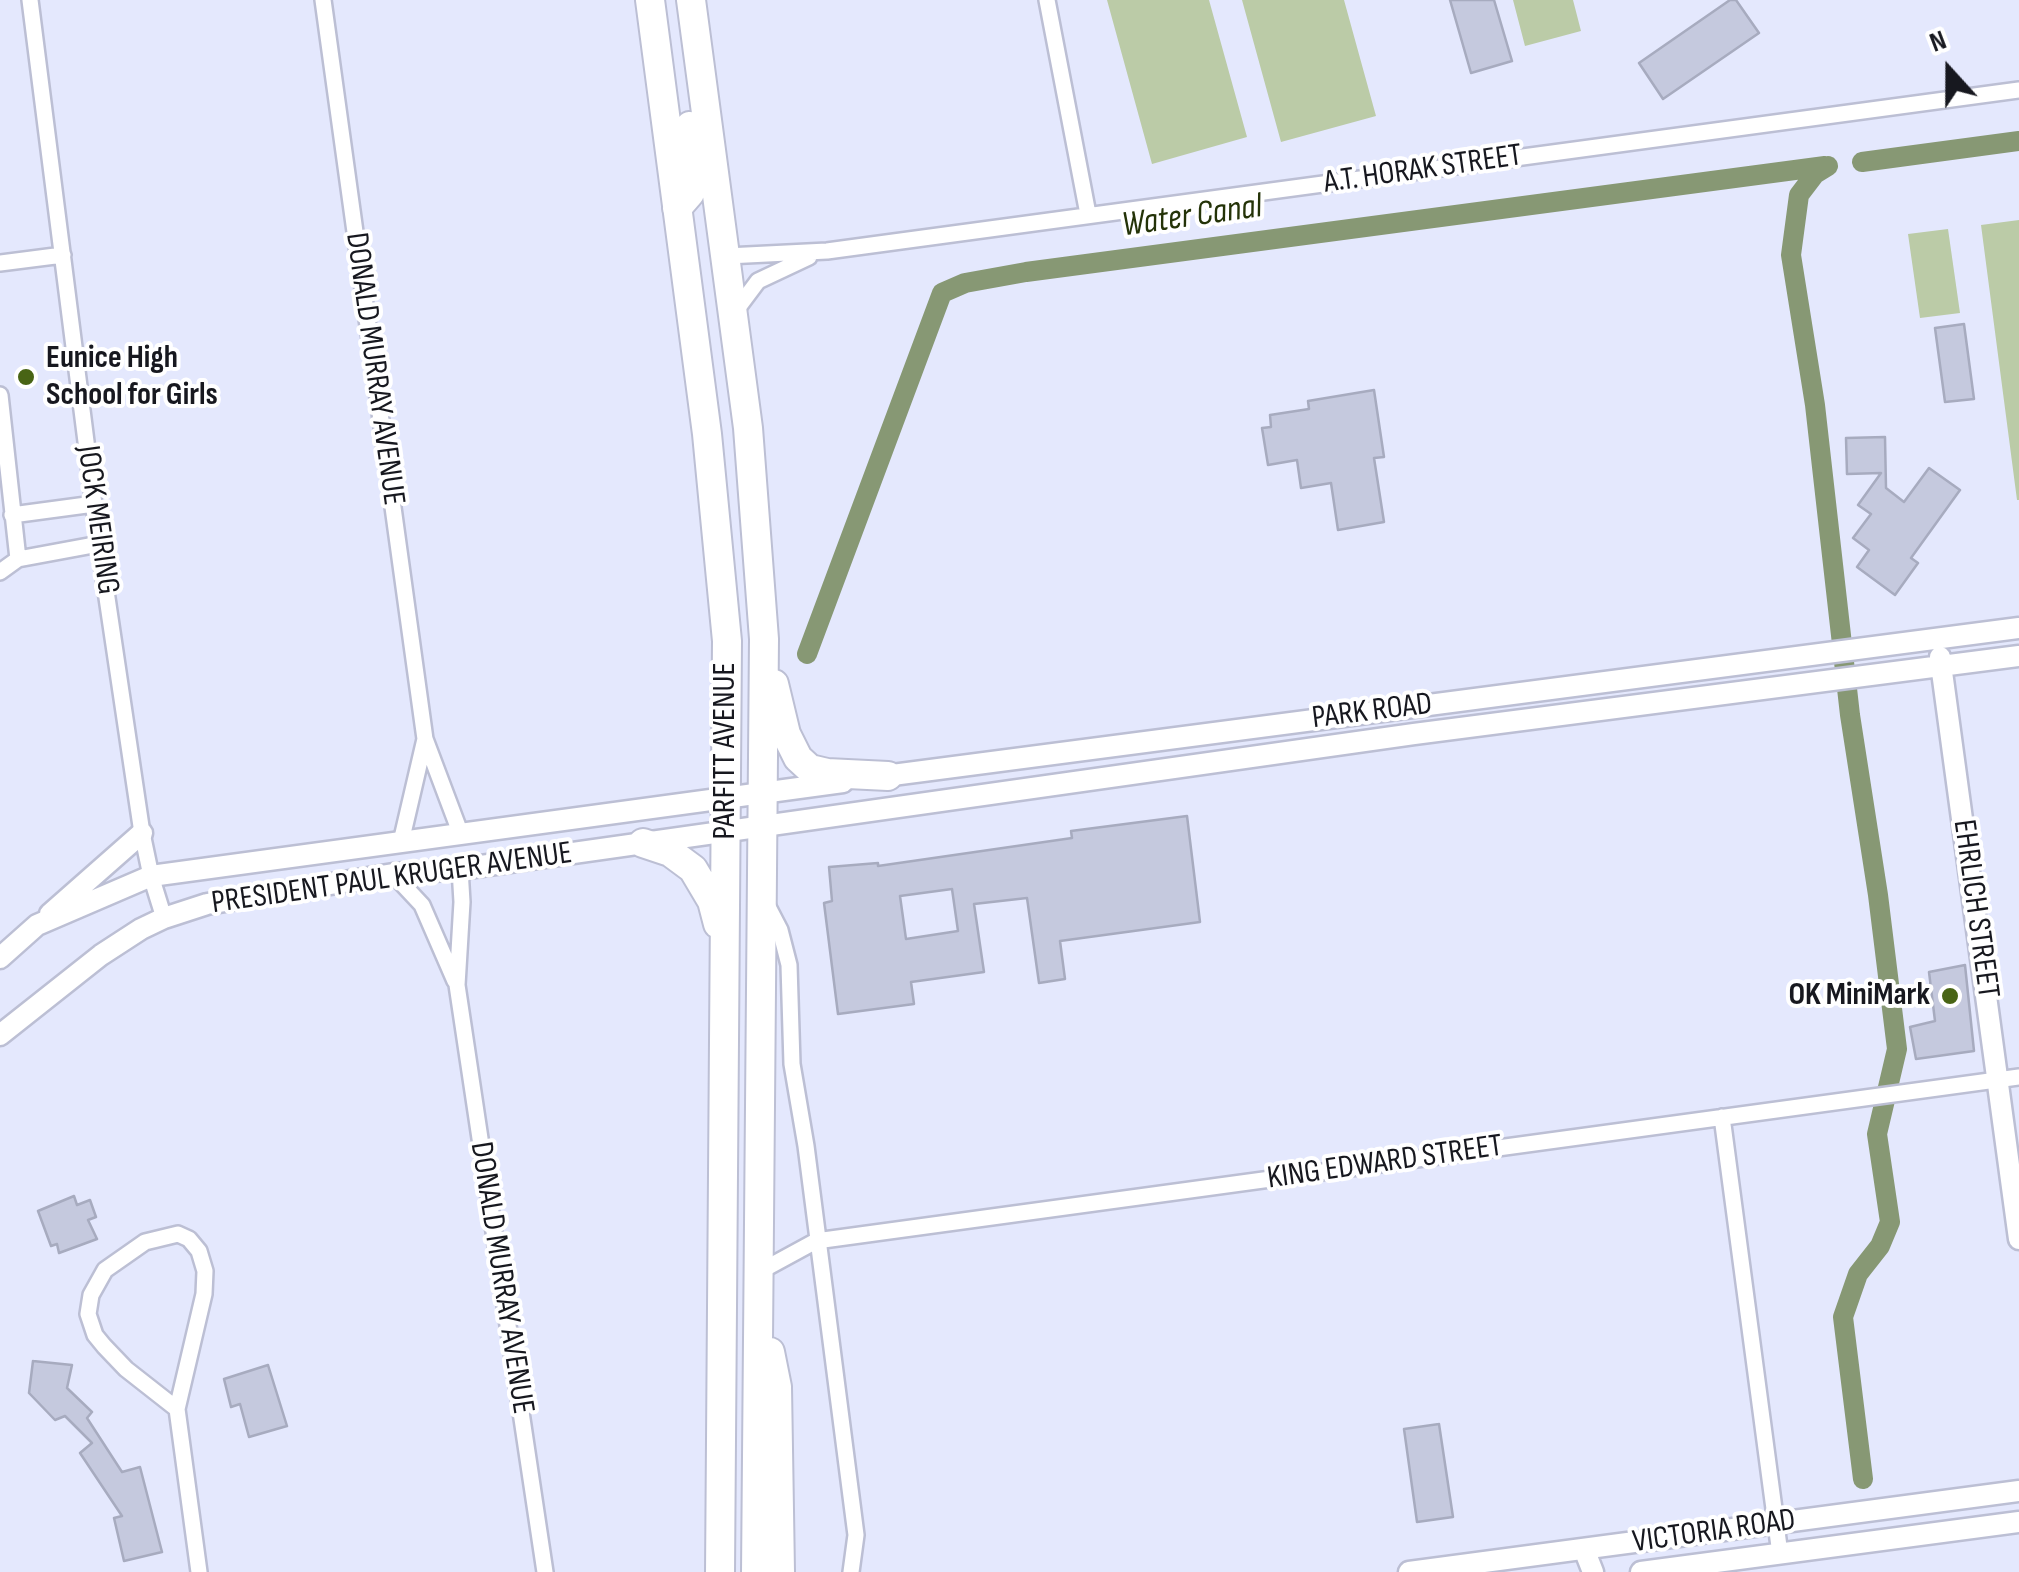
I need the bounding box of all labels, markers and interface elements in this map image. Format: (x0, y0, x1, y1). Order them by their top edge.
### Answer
north arrow (1899, 20, 1999, 120)
text: N (1925, 23, 1951, 60)
street label: A.T. HORAK STREET (1322, 137, 1524, 203)
water label: Water Canal (1119, 186, 1265, 248)
street label: DONALD MURRAY AVENUE (336, 230, 412, 508)
place label: Eunice High School for Girls (46, 340, 218, 415)
marker: Eunice High School for Girls (15, 366, 37, 388)
street label: JOCK MEIRING (68, 443, 126, 597)
street label: PARFITT AVENUE (707, 662, 745, 840)
street label: PARK ROAD (1310, 686, 1434, 738)
street label: EHRLICH STREET (1943, 817, 2007, 1001)
street label: PRESIDENT PAUL KRUGER AVENUE (209, 835, 575, 923)
place label: OK MiniMark (1788, 977, 1930, 1015)
marker: OK MiniMark (1939, 985, 1961, 1007)
street label: KING EDWARD STREET (1265, 1127, 1505, 1199)
street label: DONALD MURRAY AVENUE (461, 1139, 541, 1417)
street label: VICTORIA ROAD (1630, 1502, 1798, 1562)

